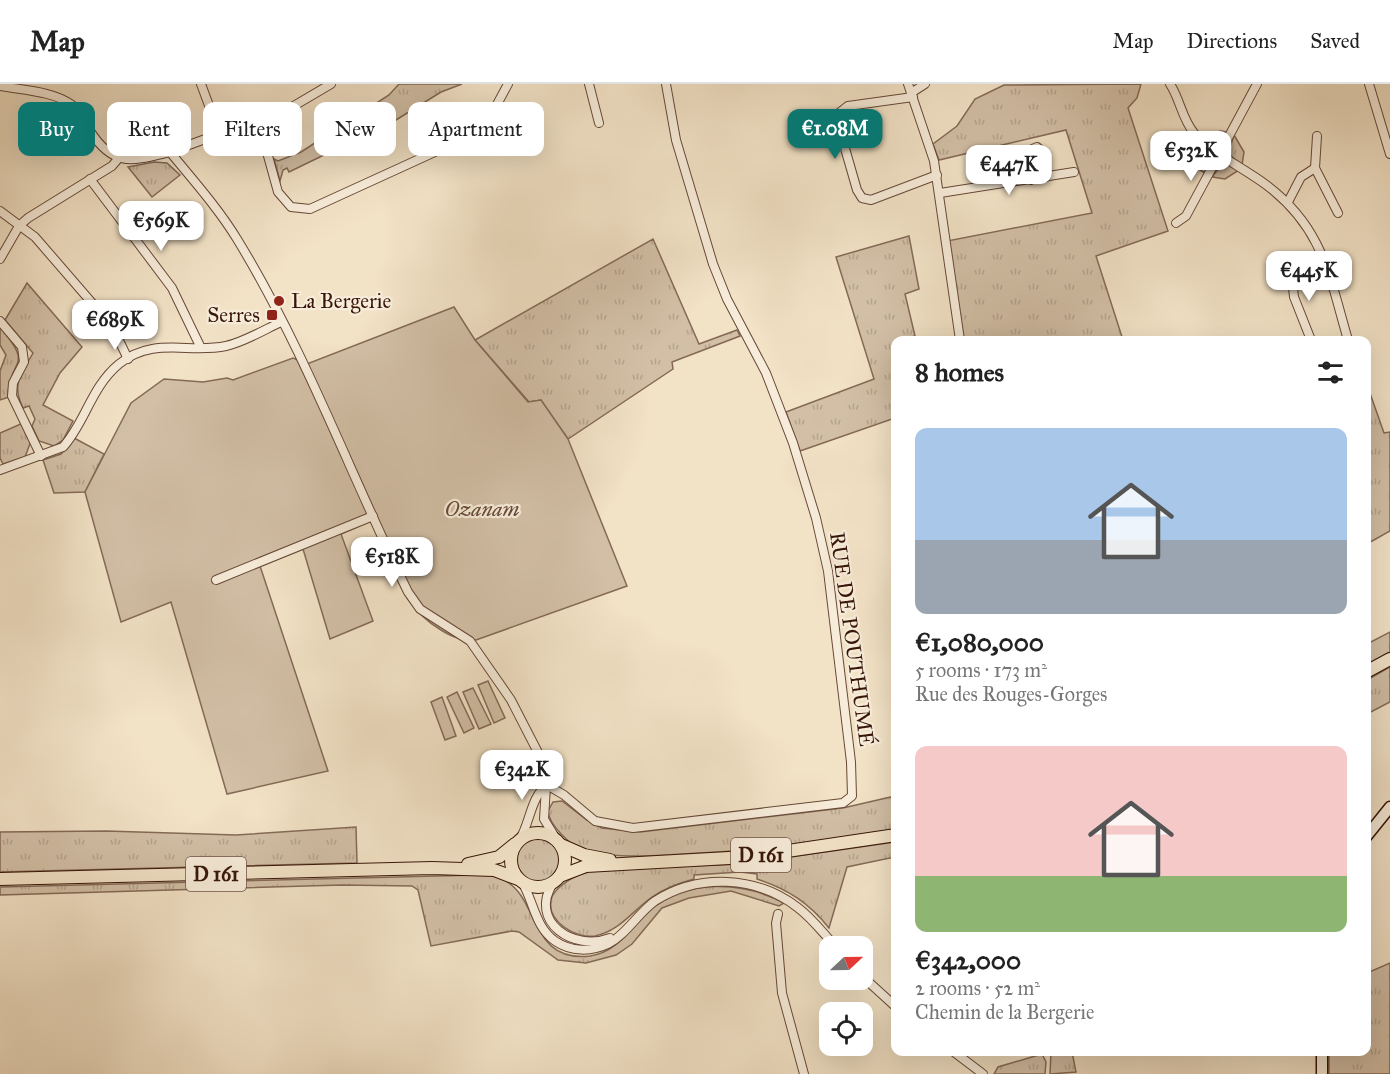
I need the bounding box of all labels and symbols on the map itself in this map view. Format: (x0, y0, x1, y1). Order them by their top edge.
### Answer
pin: €1.08M (786, 109, 884, 160)
pin: €532K (1149, 131, 1233, 182)
pin: €447K (967, 145, 1051, 196)
pin: €569K (119, 201, 203, 252)
pin: €445K (1267, 251, 1351, 302)
place label: La Bergerie (291, 288, 392, 314)
marker: La Bergerie (272, 294, 286, 308)
pin: €689K (73, 300, 157, 351)
place label: Serres (207, 302, 260, 328)
marker: Serres (265, 308, 279, 322)
park label: Ozanam (445, 496, 519, 522)
street label: RUE DE POUTHUMÉ (824, 530, 881, 748)
pin: €518K (350, 537, 434, 588)
pin: €342K (480, 750, 564, 801)
road number: D 161 (731, 838, 791, 872)
road number: D 161 (186, 857, 246, 891)
north arrow (819, 936, 873, 990)

